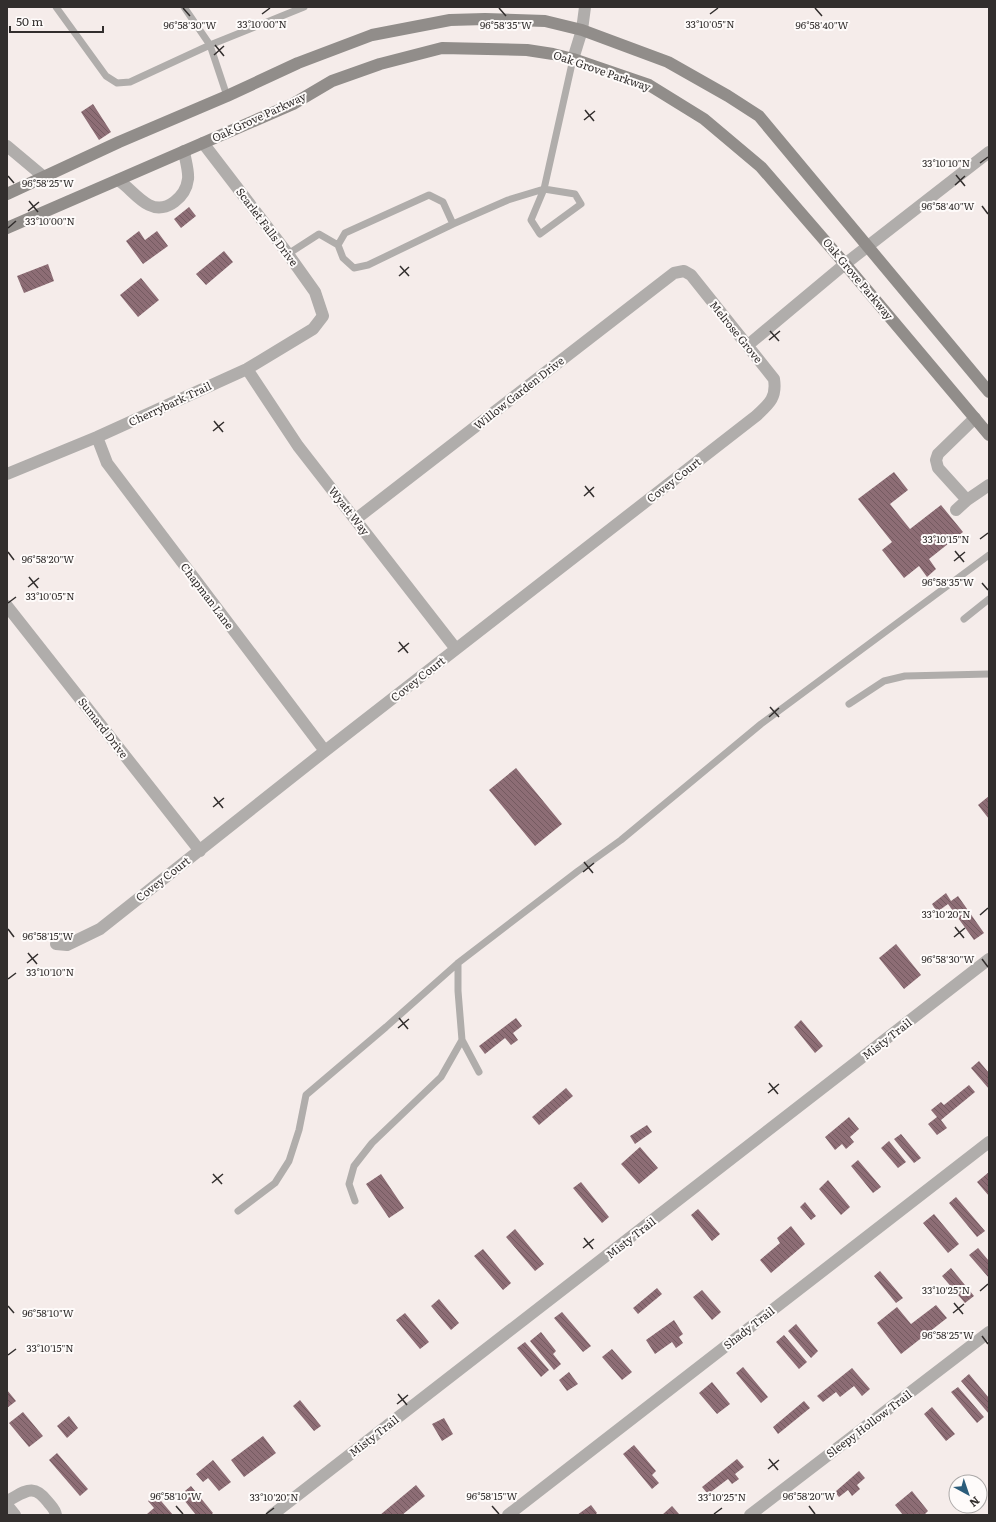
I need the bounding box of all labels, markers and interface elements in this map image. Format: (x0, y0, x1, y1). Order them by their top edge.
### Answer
scale bar (10, 8, 103, 34)
text: 50 m (16, 12, 43, 30)
text: 33°10'00"N (237, 16, 287, 31)
text: 33°10'05"N (685, 16, 735, 31)
text: 96°58'30"W (164, 17, 216, 32)
text: 96°58'35"W (480, 17, 532, 32)
text: 96°58'40"W (796, 17, 849, 32)
street label: Oak Grove Parkway (552, 46, 654, 94)
street label: Oak Grove Parkway (209, 87, 309, 145)
text: 33°10'10"N (922, 155, 970, 170)
text: 96°58'25"W (22, 175, 74, 190)
street label: Scarlet Falls Drive (233, 184, 303, 269)
text: 96°58'40"W (922, 198, 975, 213)
text: 33°10'00"N (25, 213, 75, 228)
street label: Oak Grove Parkway (820, 234, 898, 323)
street label: Melrose Grove (707, 297, 767, 366)
street label: Willow Garden Drive (470, 352, 567, 433)
street label: Cherrybark Trail (126, 377, 214, 429)
street label: Covey Court (643, 453, 704, 506)
street label: Wyatt Way (326, 483, 374, 539)
text: 33°10'15"N (922, 531, 970, 546)
text: 96°58'20"W (22, 551, 74, 566)
street label: Chapman Lane (178, 559, 238, 632)
text: 96°58'35"W (922, 574, 974, 589)
text: 33°10'05"N (25, 588, 75, 603)
street label: Covey Court (387, 652, 448, 705)
street label: Sumard Drive (75, 694, 133, 761)
street label: Covey Court (132, 852, 193, 905)
text: 33°10'20"N (921, 906, 971, 921)
text: 96°58'15"W (23, 928, 73, 943)
text: 96°58'30"W (922, 951, 974, 966)
text: 33°10'10"N (26, 964, 74, 979)
street label: Misty Trail (858, 1014, 915, 1063)
street label: Misty Trail (602, 1213, 659, 1262)
text: 33°10'25"N (922, 1282, 970, 1297)
street label: Shady Trail (719, 1302, 778, 1352)
text: 96°58'10"W (22, 1305, 74, 1320)
text: 96°58'25"W (922, 1327, 974, 1342)
text: 33°10'15"N (26, 1340, 74, 1355)
street label: Sleepy Hollow Trail (822, 1385, 915, 1461)
street label: Misty Trail (345, 1411, 402, 1460)
north arrow (948, 1474, 988, 1514)
text: 96°58'10"W (150, 1488, 202, 1503)
text: 96°58'15"W (467, 1488, 517, 1503)
text: 96°58'20"W (783, 1488, 835, 1503)
text: 33°10'20"N (249, 1489, 299, 1504)
text: 33°10'25"N (698, 1489, 746, 1504)
text: N (966, 1493, 984, 1512)

